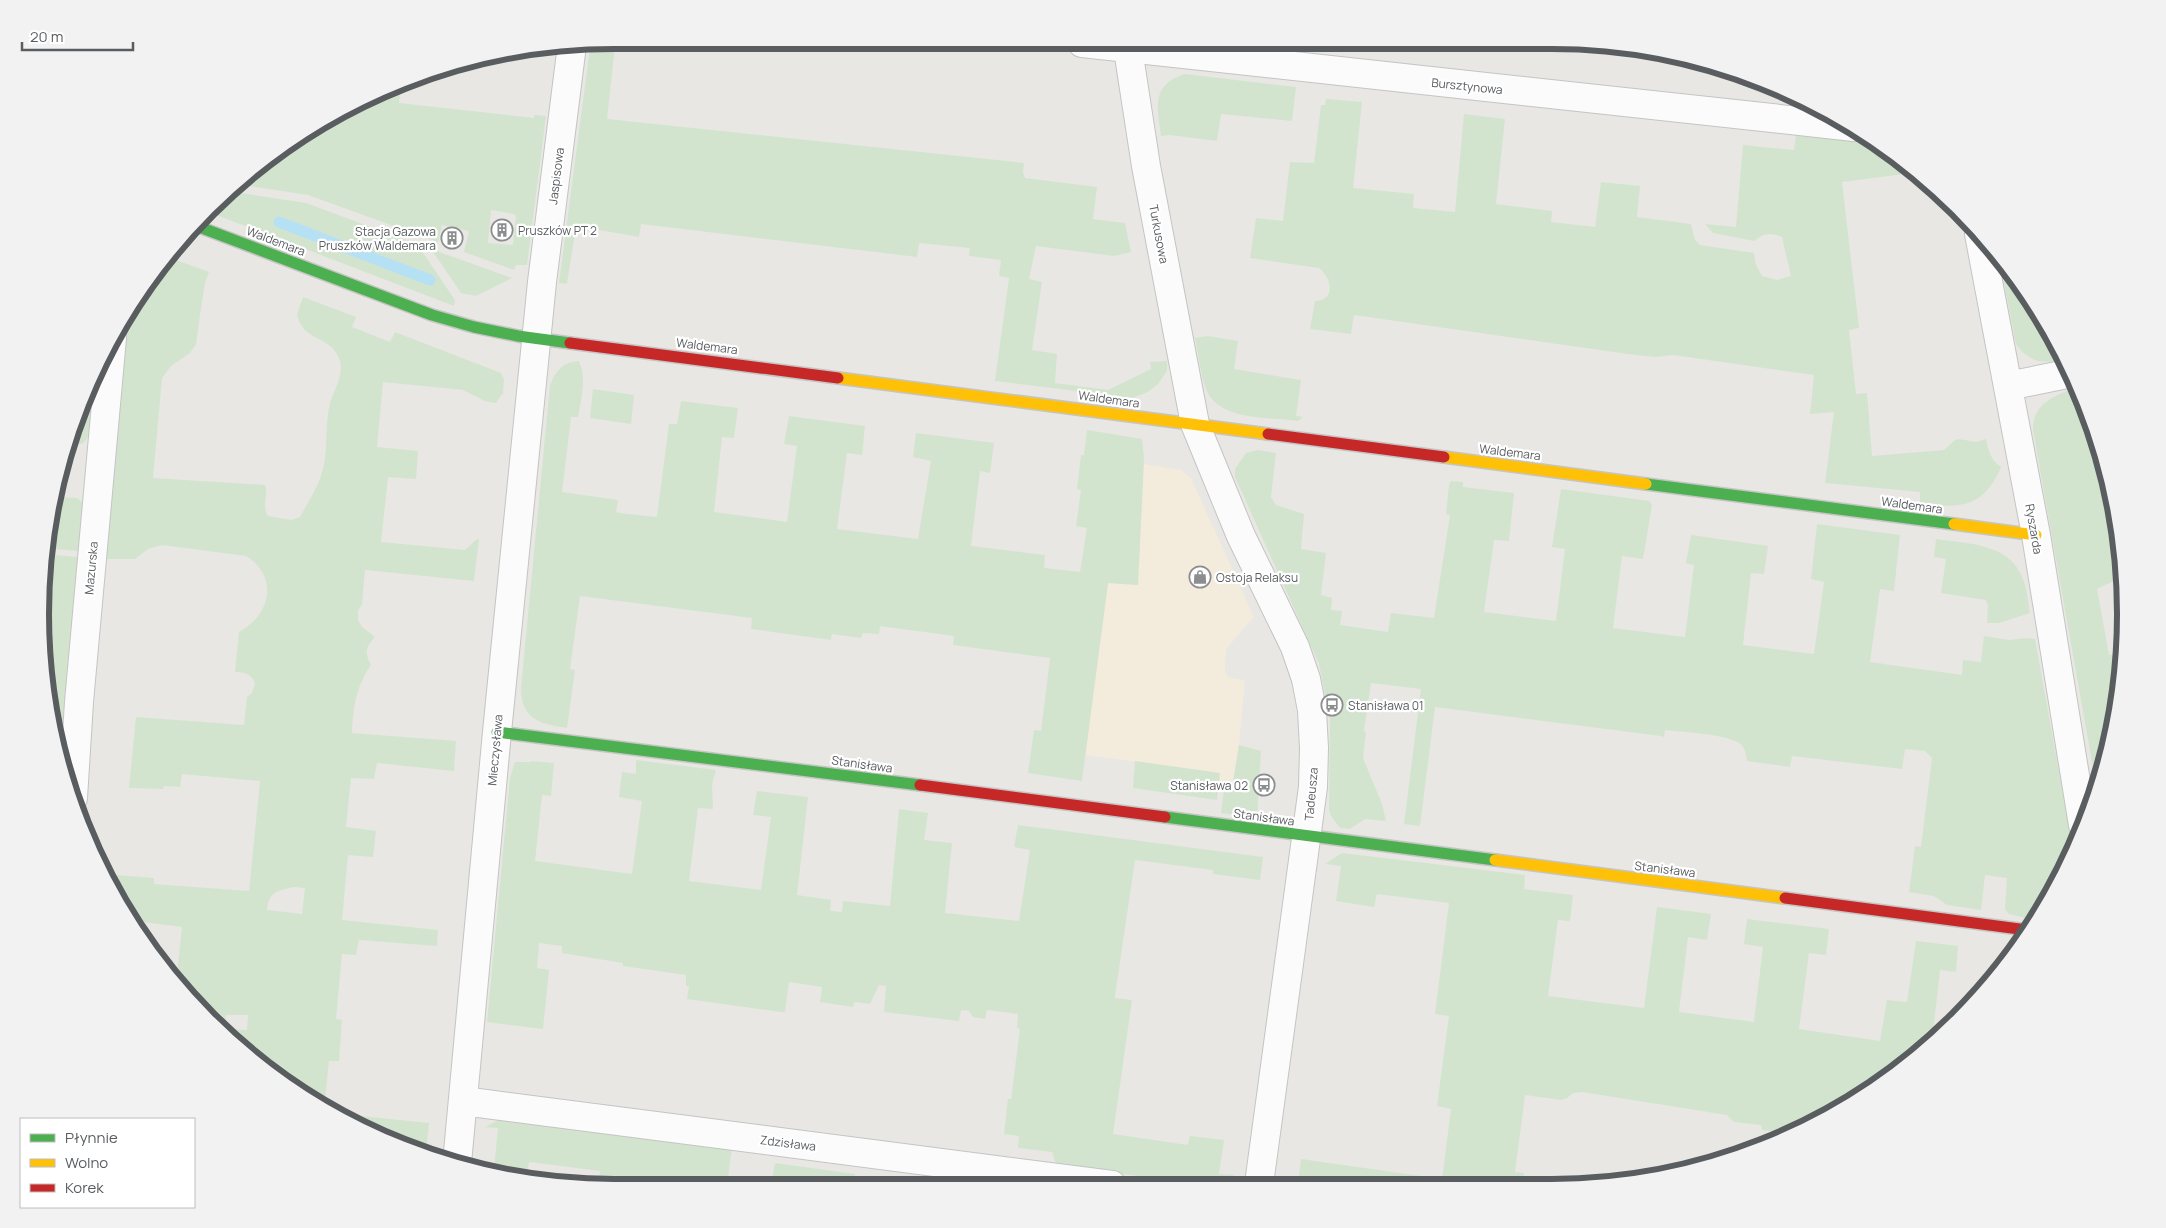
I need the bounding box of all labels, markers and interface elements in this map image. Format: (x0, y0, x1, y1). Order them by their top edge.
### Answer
scale bar (22, 20, 134, 52)
text: 20 m (30, 26, 63, 47)
street label: Bursztynowa (1430, 74, 1504, 98)
street label: Jaspisowa (544, 147, 568, 205)
street label: Turkusowa (1145, 203, 1173, 265)
building icon: Pruszków PT 2 (490, 218, 514, 242)
street label: Waldemara (244, 222, 308, 260)
place label: Pruszków PT 2 (518, 222, 597, 239)
place label: Stacja Gazowa Pruszków Waldemara (319, 223, 436, 254)
building icon: Stacja Gazowa Pruszków Waldemara (440, 226, 464, 250)
street label: Waldemara (675, 334, 739, 358)
street label: Waldemara (1077, 386, 1141, 412)
street label: Waldemara (1478, 440, 1542, 464)
street label: Waldemara (1880, 492, 1944, 518)
street label: Ryszarda (2021, 502, 2047, 556)
street label: Mazurska (80, 541, 102, 595)
shop icon: Ostoja Relaksu (1188, 565, 1212, 589)
place label: Ostoja Relaksu (1216, 569, 1298, 586)
bus stop icon: Stanisława 01 (1320, 693, 1344, 717)
place label: Stanisława 01 (1348, 697, 1424, 714)
street label: Mieczysława (483, 714, 507, 786)
street label: Stanisława (830, 751, 894, 777)
street label: Tadeusza (1300, 767, 1322, 821)
bus stop icon: Stanisława 02 (1252, 773, 1276, 797)
place label: Stanisława 02 (1170, 777, 1248, 794)
street label: Stanisława (1232, 804, 1296, 830)
street label: Stanisława (1634, 857, 1696, 881)
legend (20, 1118, 195, 1208)
text: Płynnie (65, 1127, 118, 1148)
street label: Zdzisława (759, 1131, 817, 1155)
text: Wolno (65, 1152, 108, 1173)
text: Korek (65, 1177, 104, 1198)

